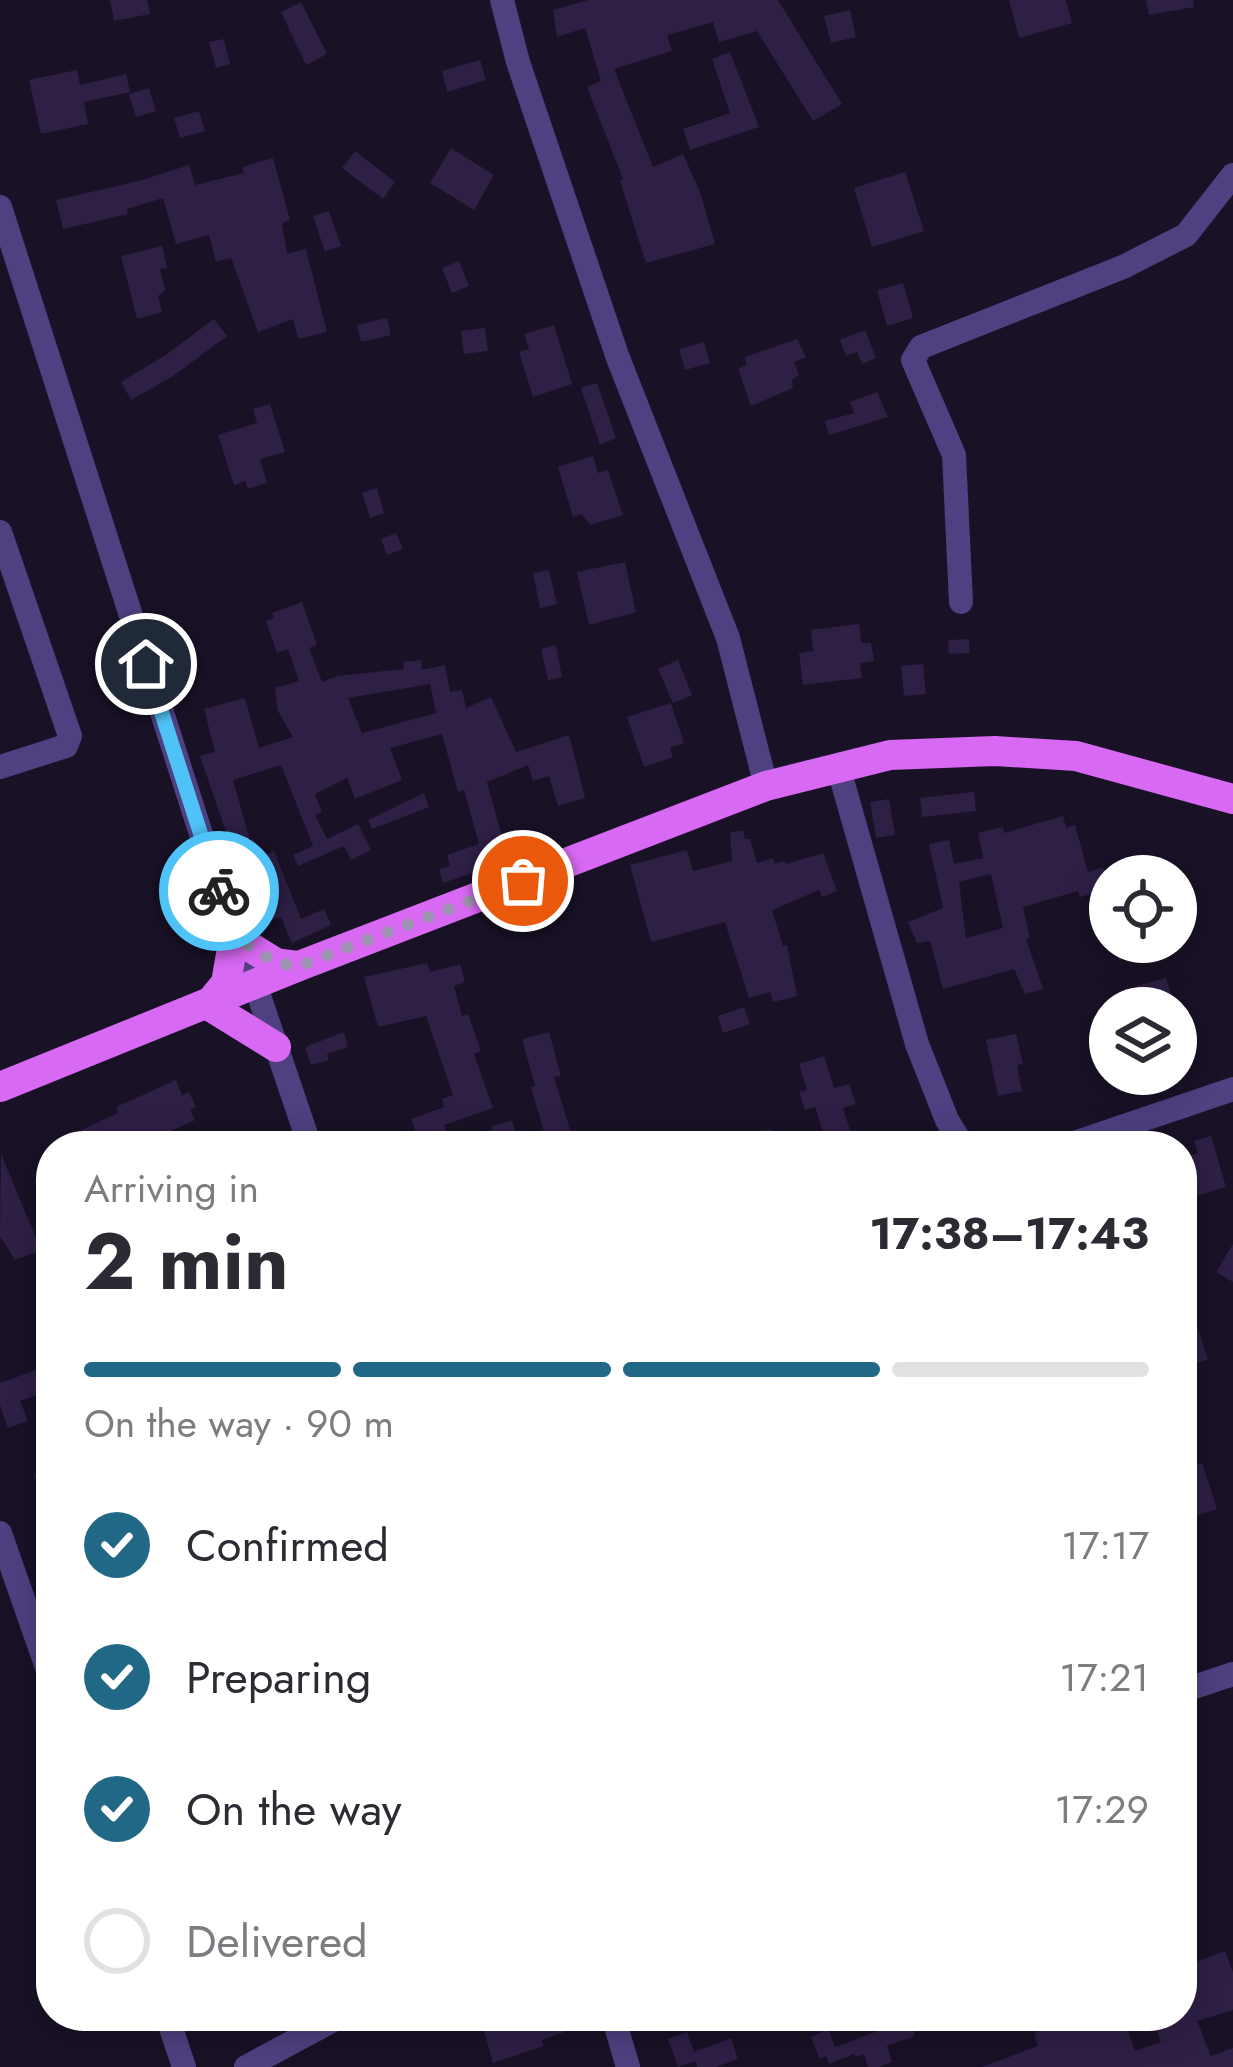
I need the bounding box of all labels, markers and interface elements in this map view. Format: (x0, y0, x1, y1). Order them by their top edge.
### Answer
pin (95, 613, 197, 715)
icon: home (113, 631, 179, 697)
pin (472, 830, 574, 932)
courier (159, 831, 279, 951)
icon: bag (490, 848, 556, 914)
map controls (1089, 855, 1197, 1095)
button: locate (1089, 855, 1197, 963)
icon: bike (186, 858, 252, 924)
button: layers (1089, 987, 1197, 1095)
text: Arriving in (84, 1160, 259, 1217)
text: 17:38–17:43 (869, 1201, 1149, 1266)
text: 2 min (84, 1206, 289, 1318)
text: On the way · 90 m (84, 1395, 394, 1452)
icon: check (84, 1512, 150, 1578)
text: Confirmed (186, 1513, 389, 1578)
text: 17:17 (1061, 1517, 1149, 1574)
icon: check (84, 1644, 150, 1710)
text: Preparing (186, 1645, 371, 1710)
text: 17:21 (1060, 1649, 1149, 1706)
icon: check (84, 1776, 150, 1842)
text: On the way (186, 1777, 402, 1842)
text: 17:29 (1055, 1781, 1149, 1838)
text: Delivered (186, 1909, 368, 1974)

